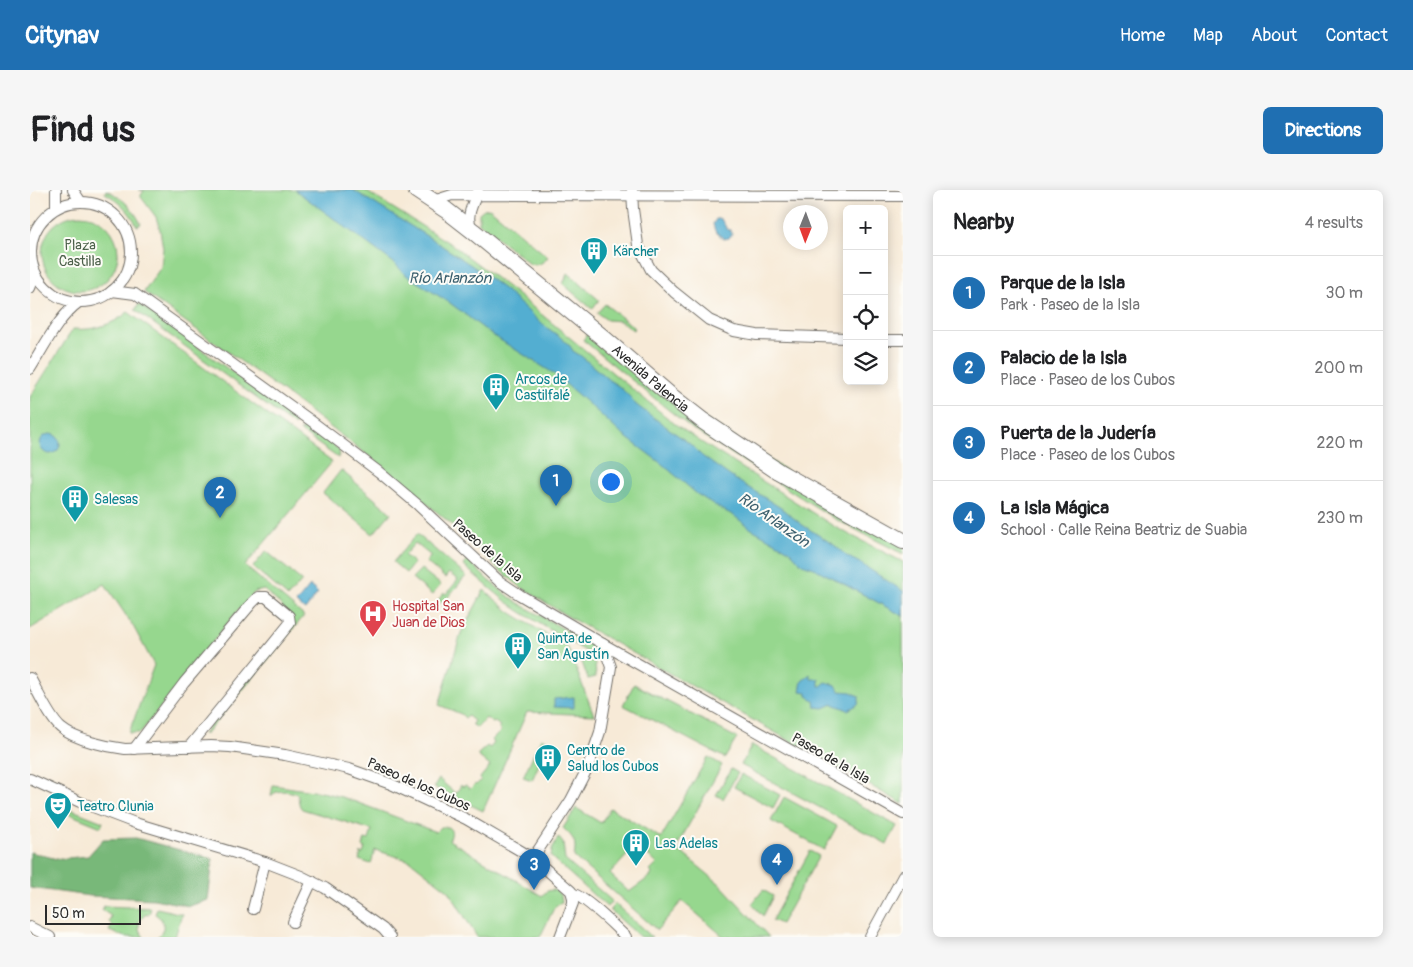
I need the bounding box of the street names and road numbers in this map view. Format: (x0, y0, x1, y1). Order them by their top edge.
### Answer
street label: Avenida Palencia (608, 341, 692, 416)
street label: Paseo de la Isla (449, 515, 526, 585)
street label: Paseo de la Isla (789, 729, 873, 788)
street label: Paseo de los Cubos (365, 754, 474, 815)

